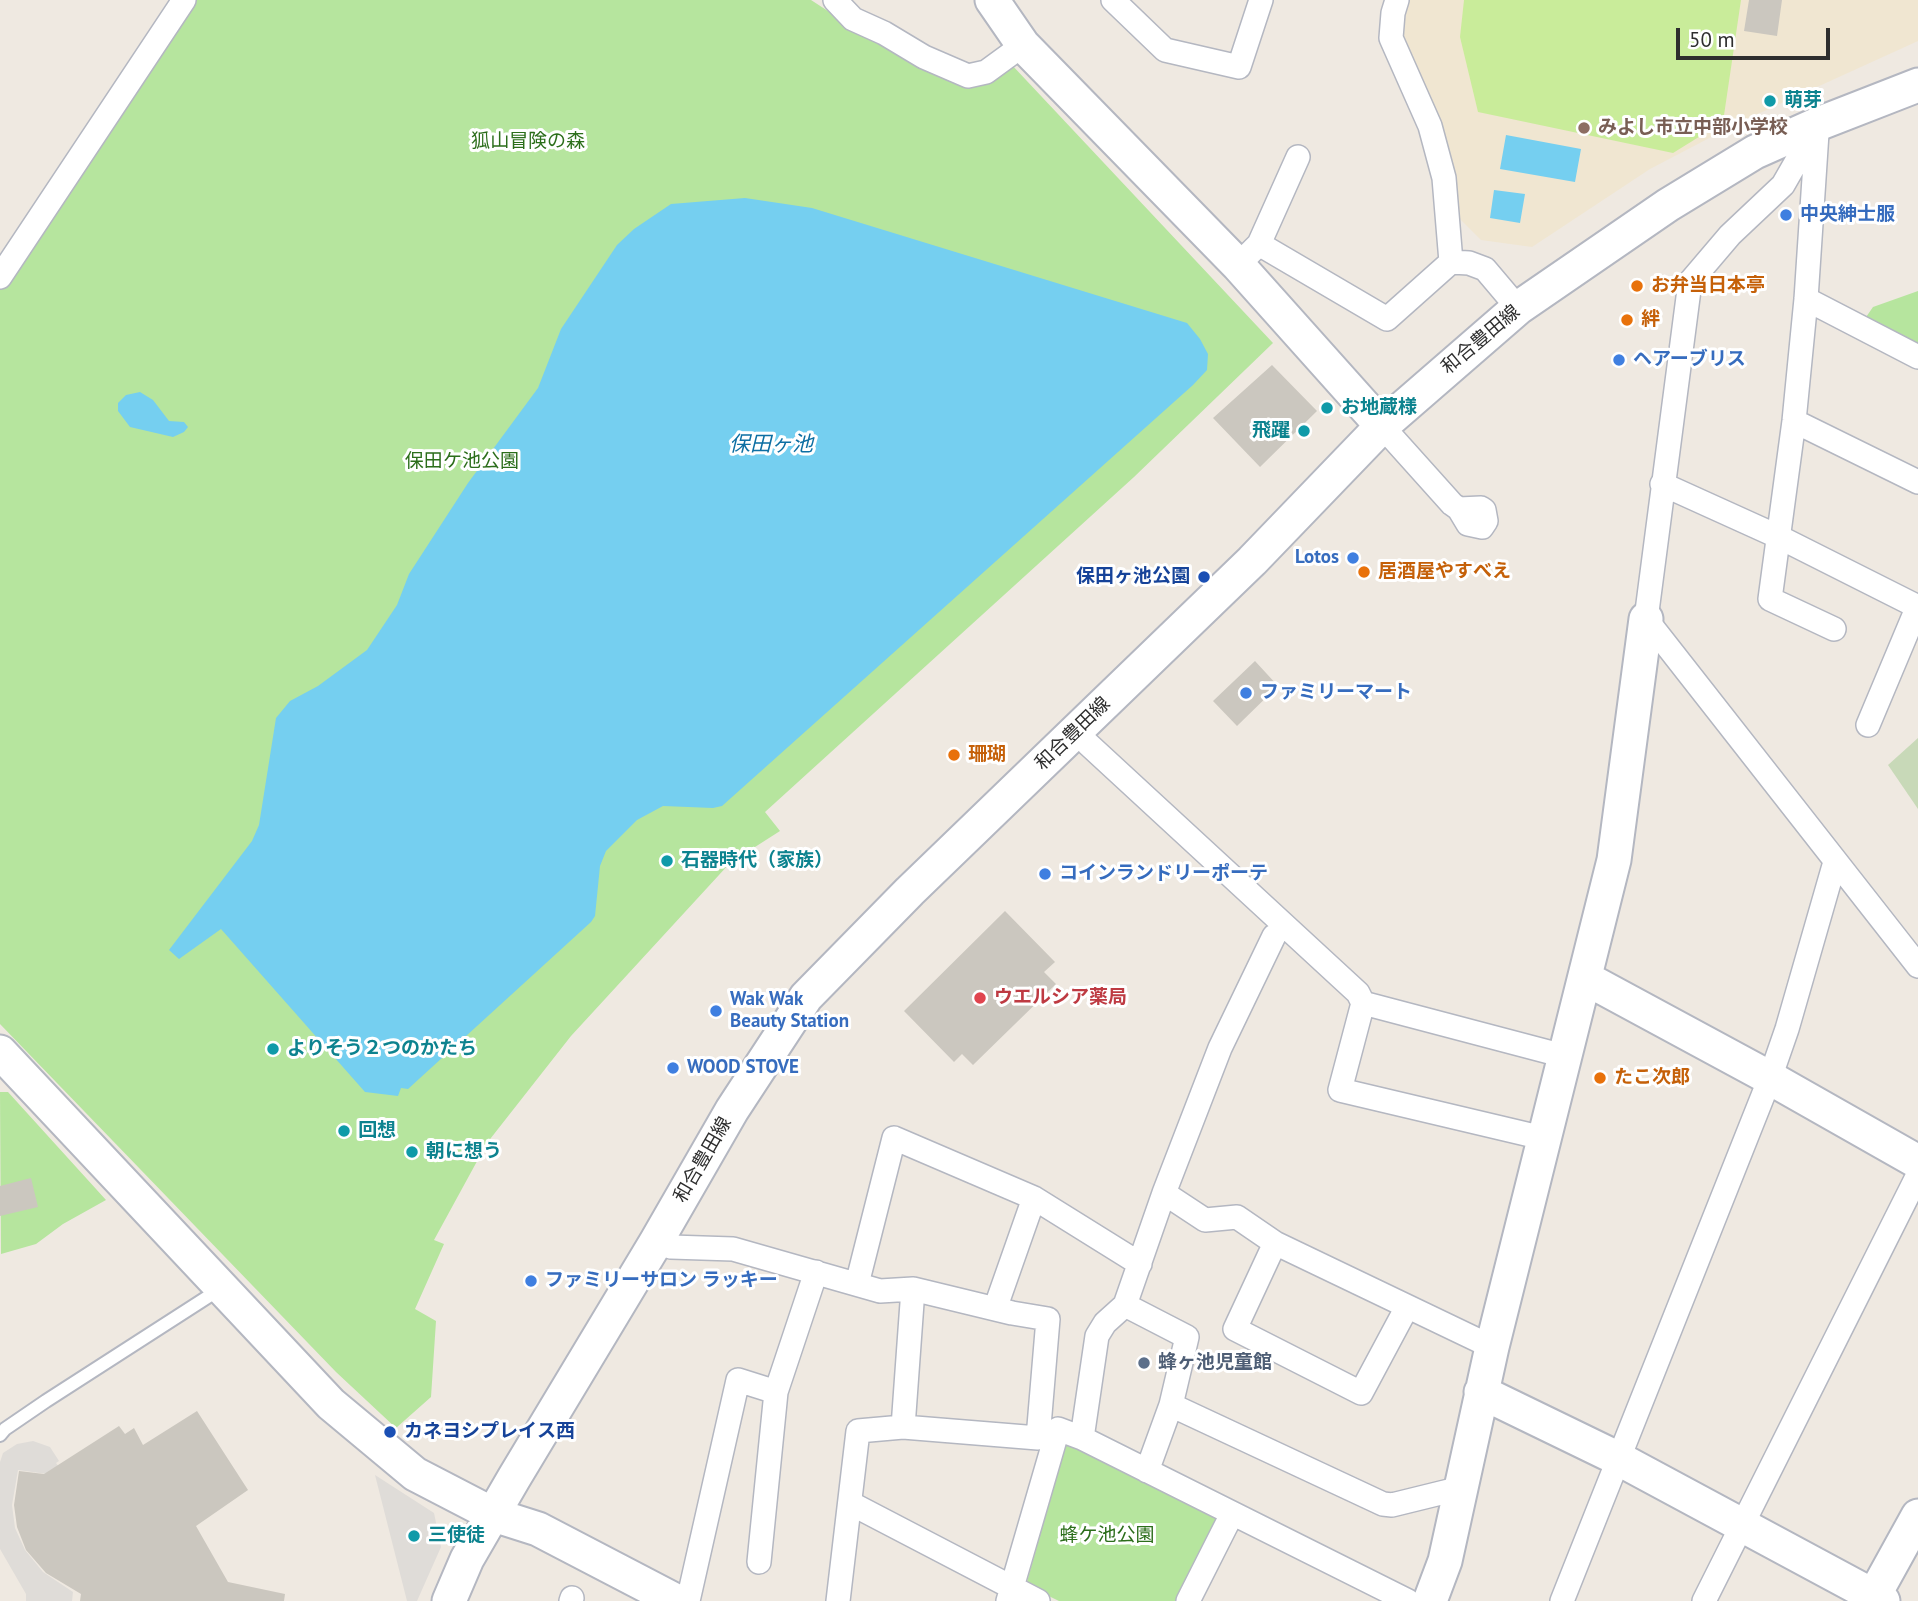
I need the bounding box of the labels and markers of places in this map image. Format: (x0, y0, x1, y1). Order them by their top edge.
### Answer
place label: 萌芽 (1784, 90, 1822, 112)
marker: 萌芽 (1762, 93, 1778, 109)
place label: みよし市立中部小学校 (1598, 117, 1788, 139)
marker: みよし市立中部小学校 (1576, 120, 1592, 136)
place label: 中央紳士服 (1800, 204, 1895, 226)
marker: 中央紳士服 (1778, 207, 1794, 223)
place label: お弁当日本亭 (1651, 275, 1765, 297)
marker: お弁当日本亭 (1629, 278, 1645, 294)
place label: 絆 (1641, 309, 1660, 331)
marker: 絆 (1619, 312, 1635, 328)
place label: ヘアーブリス (1633, 349, 1746, 371)
marker: ヘアーブリス (1611, 352, 1627, 368)
place label: お地蔵様 (1341, 397, 1417, 419)
marker: お地蔵様 (1319, 400, 1335, 416)
place label: 飛躍 (1252, 420, 1290, 442)
marker: 飛躍 (1296, 423, 1312, 439)
place label: Lotos (1295, 547, 1339, 569)
marker: Lotos (1345, 550, 1361, 566)
place label: 居酒屋やすべえ (1378, 561, 1511, 583)
marker: 居酒屋やすべえ (1356, 564, 1372, 580)
place label: 保田ヶ池公園 (1076, 566, 1190, 588)
marker: 保田ヶ池公園 (1196, 569, 1212, 585)
place label: ファミリーマート (1260, 682, 1412, 704)
marker: ファミリーマート (1238, 685, 1254, 701)
place label: 珊瑚 (968, 744, 1006, 766)
marker: 珊瑚 (946, 747, 962, 763)
place label: 石器時代（家族） (681, 850, 833, 872)
marker: 石器時代（家族） (659, 853, 675, 869)
place label: コインランドリーポーテ (1059, 863, 1268, 885)
marker: コインランドリーポーテ (1037, 866, 1053, 882)
place label: ウエルシア薬局 (994, 987, 1127, 1009)
place label: Wak Wak Beauty Station (730, 989, 849, 1033)
marker: ウエルシア薬局 (972, 990, 988, 1006)
marker: Wak Wak Beauty Station (708, 1003, 724, 1019)
place label: よりそう２つのかたち (287, 1038, 477, 1060)
marker: よりそう２つのかたち (265, 1041, 281, 1057)
place label: WOOD STOVE (687, 1057, 799, 1079)
marker: WOOD STOVE (665, 1060, 681, 1076)
place label: たこ次郎 (1614, 1067, 1690, 1089)
marker: たこ次郎 (1592, 1070, 1608, 1086)
place label: 回想 (358, 1120, 396, 1142)
marker: 回想 (336, 1123, 352, 1139)
place label: 朝に想う (426, 1141, 502, 1163)
marker: 朝に想う (404, 1144, 420, 1160)
place label: ファミリーサロン ラッキー (545, 1270, 778, 1292)
marker: ファミリーサロン ラッキー (523, 1273, 539, 1289)
place label: 蜂ヶ池児童館 (1158, 1352, 1272, 1374)
marker: 蜂ヶ池児童館 (1136, 1355, 1152, 1371)
place label: カネヨシプレイス西 (404, 1421, 575, 1443)
marker: カネヨシプレイス西 (382, 1424, 398, 1440)
place label: 三使徒 (428, 1525, 485, 1547)
marker: 三使徒 (406, 1528, 422, 1544)

